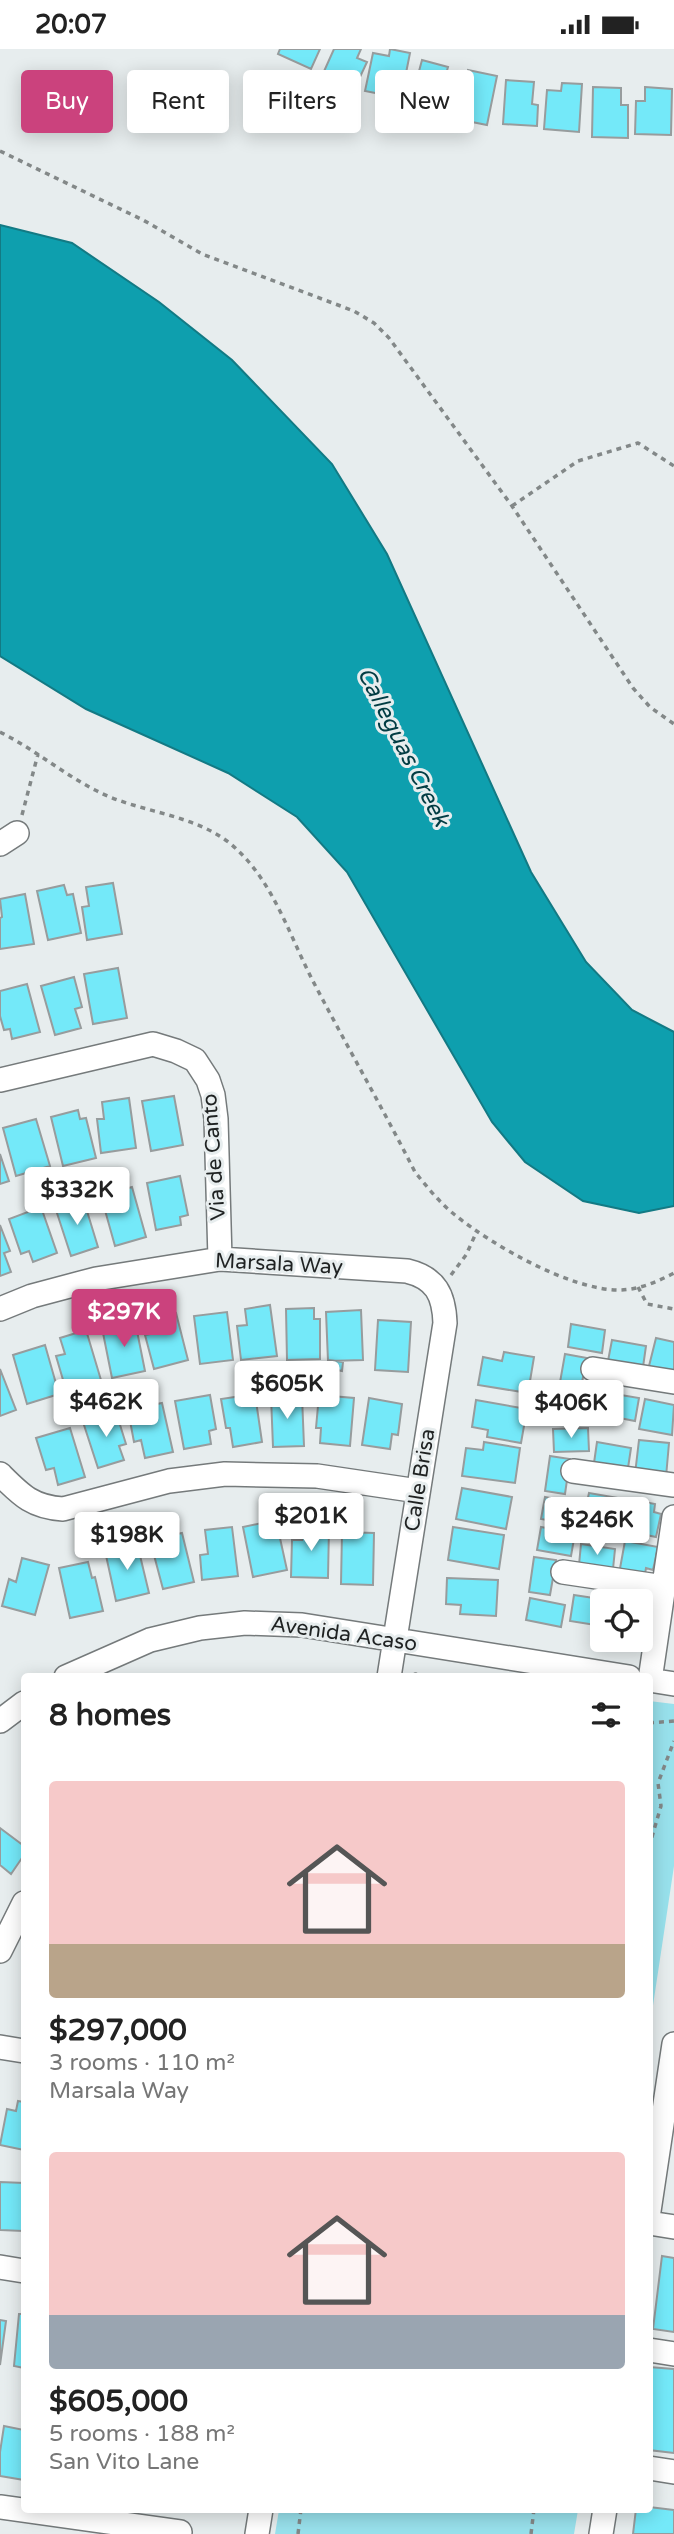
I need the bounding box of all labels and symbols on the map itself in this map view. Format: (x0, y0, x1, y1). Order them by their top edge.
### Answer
water label: Calleguas Creek (351, 663, 456, 832)
street label: Via de Canto (197, 1093, 231, 1221)
pin: $332K (28, 1167, 126, 1227)
street label: Marsala Way (215, 1248, 343, 1280)
pin: $297K (75, 1289, 173, 1349)
pin: $605K (238, 1361, 336, 1421)
pin: $462K (57, 1379, 155, 1439)
pin: $406K (522, 1381, 620, 1440)
street label: Calle Brisa (400, 1427, 440, 1533)
pin: $201K (262, 1493, 360, 1553)
pin: $246K (548, 1497, 646, 1557)
pin: $198K (78, 1513, 176, 1572)
street label: Avenida Acaso (269, 1611, 419, 1657)

